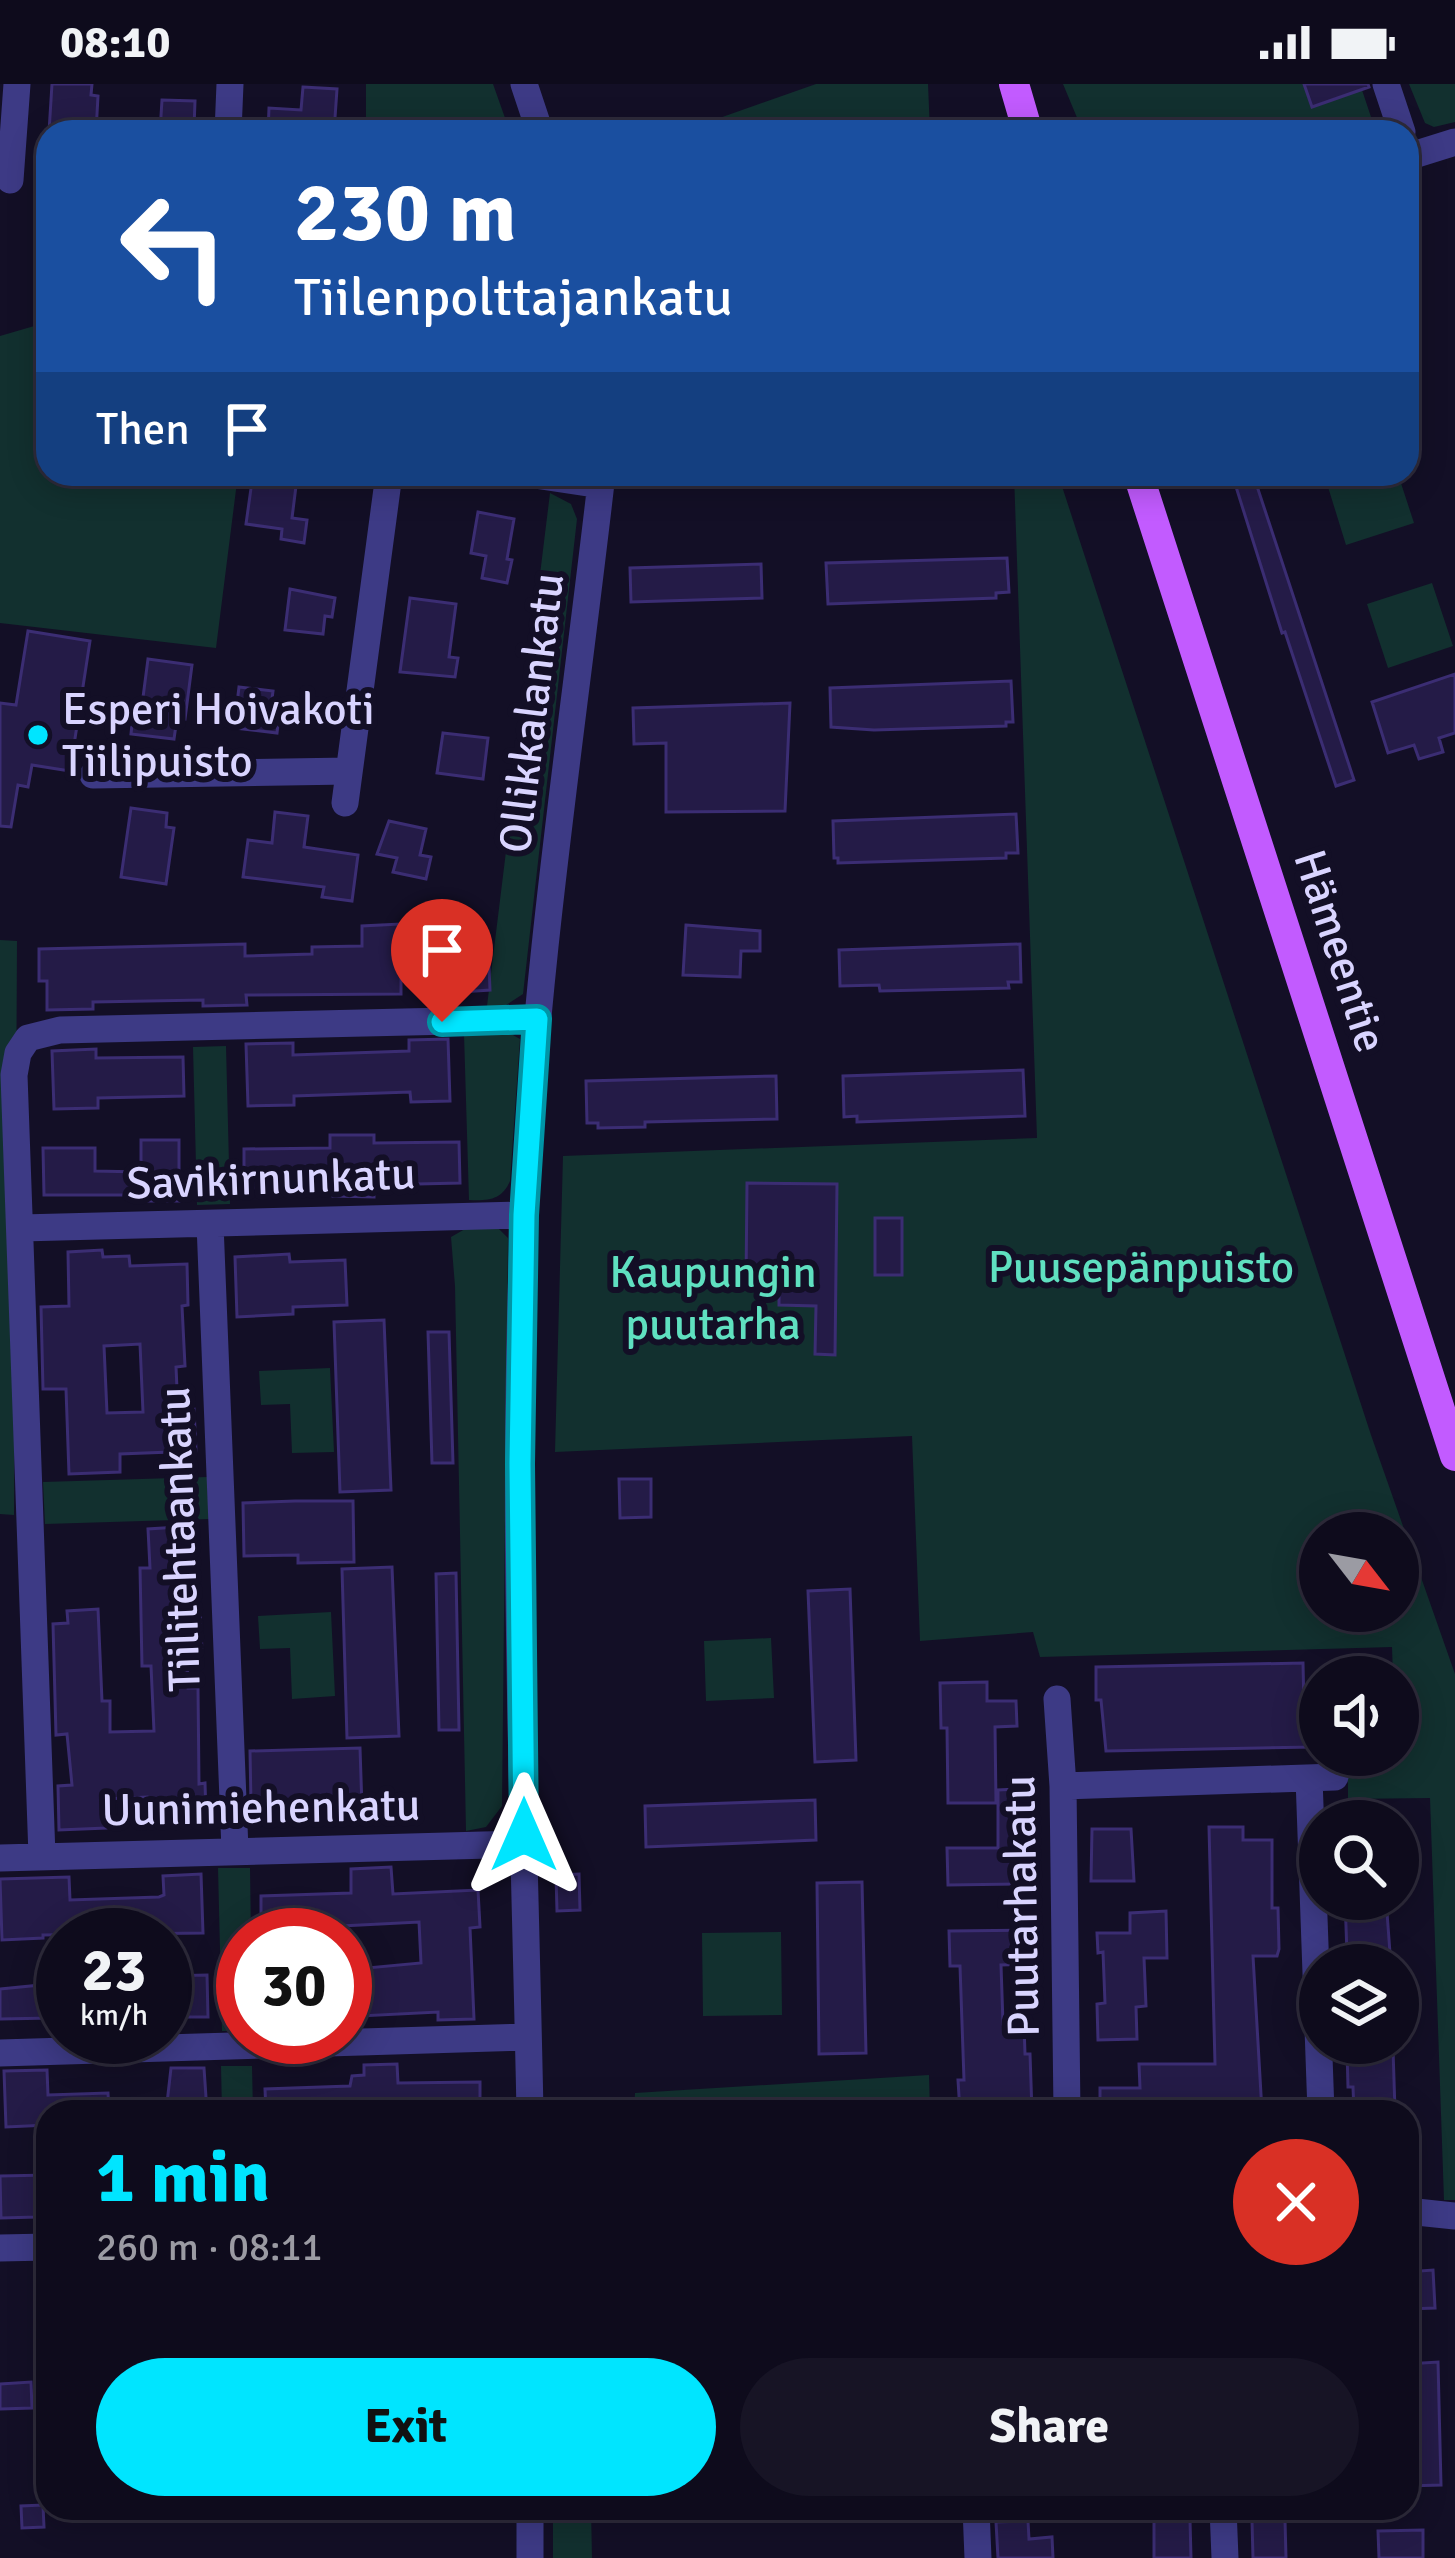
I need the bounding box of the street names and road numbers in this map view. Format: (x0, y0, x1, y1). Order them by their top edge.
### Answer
street label: Ollikkalankatu (488, 570, 576, 856)
street label: Hämeentie (1281, 843, 1399, 1059)
street label: Savikirnunkatu (126, 1146, 416, 1212)
street label: Tiilitehtaankatu (147, 1386, 213, 1692)
street label: Puutarhakatu (992, 1775, 1052, 2037)
street label: Uunimiehenkatu (101, 1778, 421, 1838)

